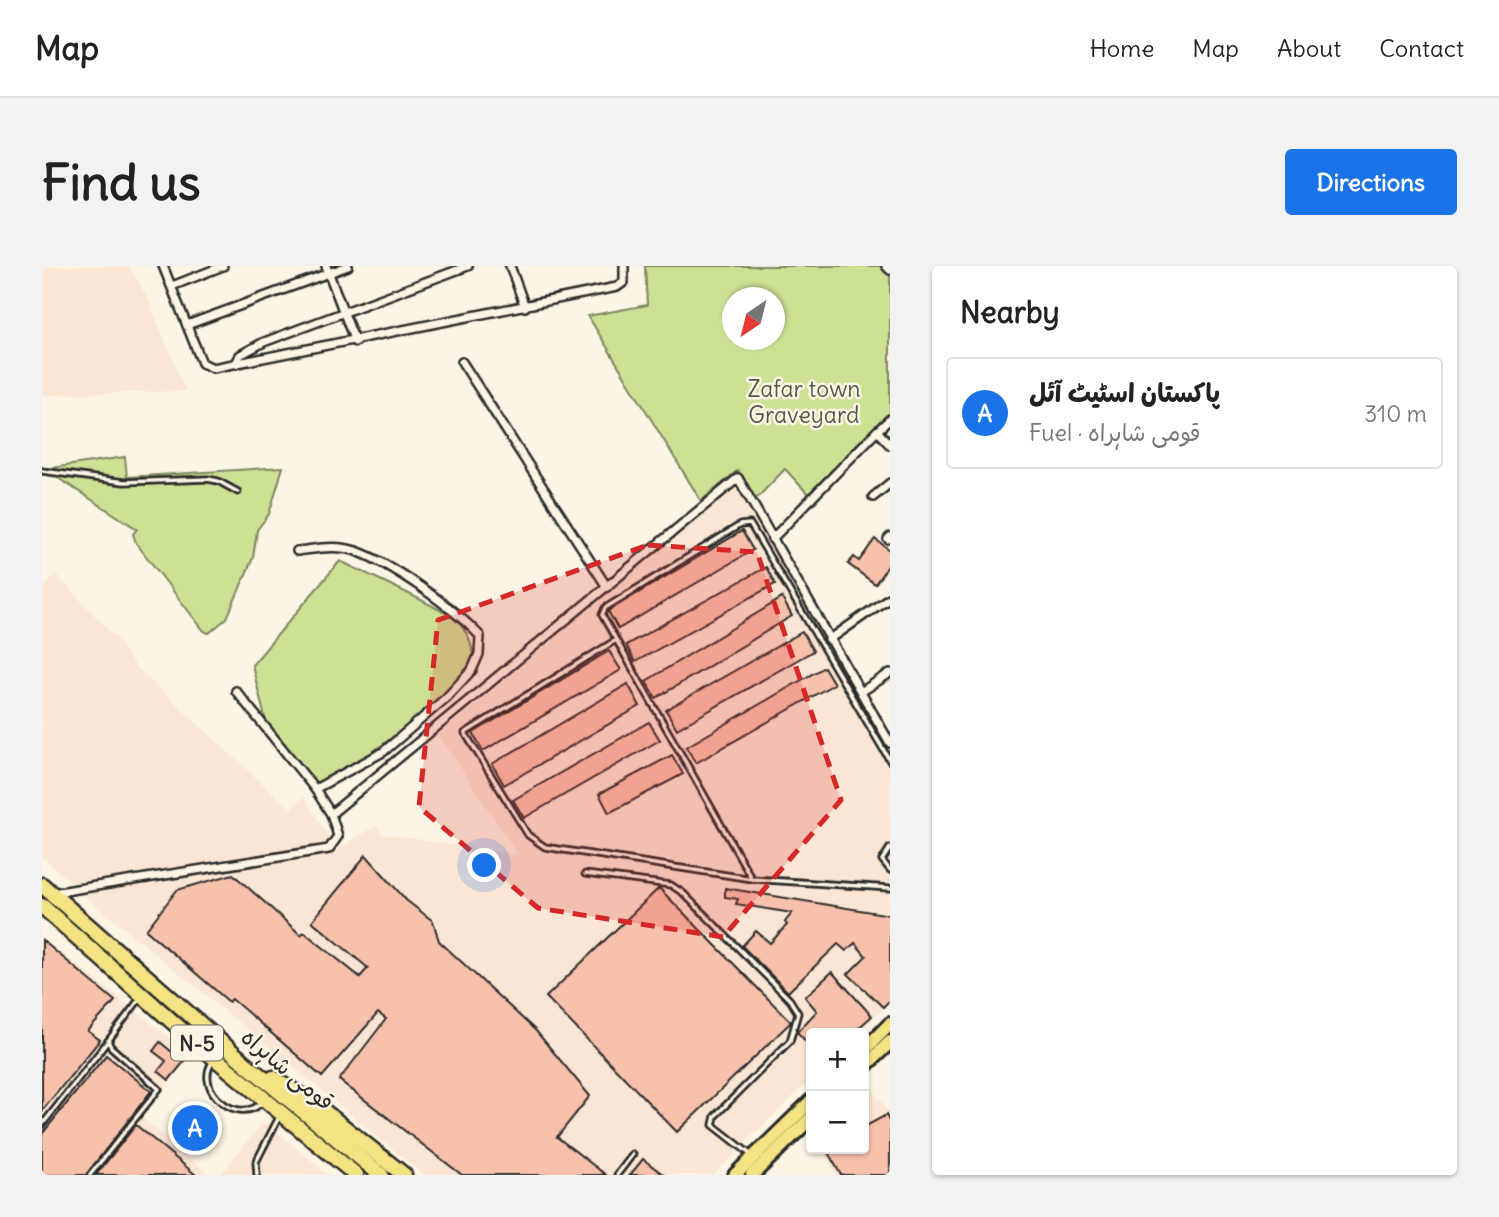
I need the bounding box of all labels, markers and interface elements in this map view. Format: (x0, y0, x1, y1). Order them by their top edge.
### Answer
text: Map (35, 27, 99, 69)
text: Home (1090, 33, 1154, 63)
text: Map (1192, 33, 1239, 63)
text: About (1277, 33, 1341, 63)
text: Contact (1379, 33, 1464, 63)
button: Directions (1285, 149, 1457, 215)
text: Find us (42, 152, 200, 213)
north arrow (722, 287, 785, 350)
text: Nearby (960, 293, 1060, 331)
park label: Zafar town Graveyard (747, 374, 861, 429)
text: پاکستان اسٹیٹ آئل (1029, 376, 1220, 409)
text: A (978, 399, 992, 428)
text: 310 m (1364, 399, 1427, 428)
text: Fuel · قومی شاہراہ (1029, 418, 1200, 447)
your location (467, 848, 501, 882)
street label: قومی شاہراہ (234, 1022, 340, 1118)
road number: N-5 (171, 1026, 223, 1060)
map controls (806, 1028, 869, 1154)
button: + (806, 1028, 869, 1091)
button: − (806, 1091, 869, 1154)
pin: A (172, 1102, 218, 1154)

